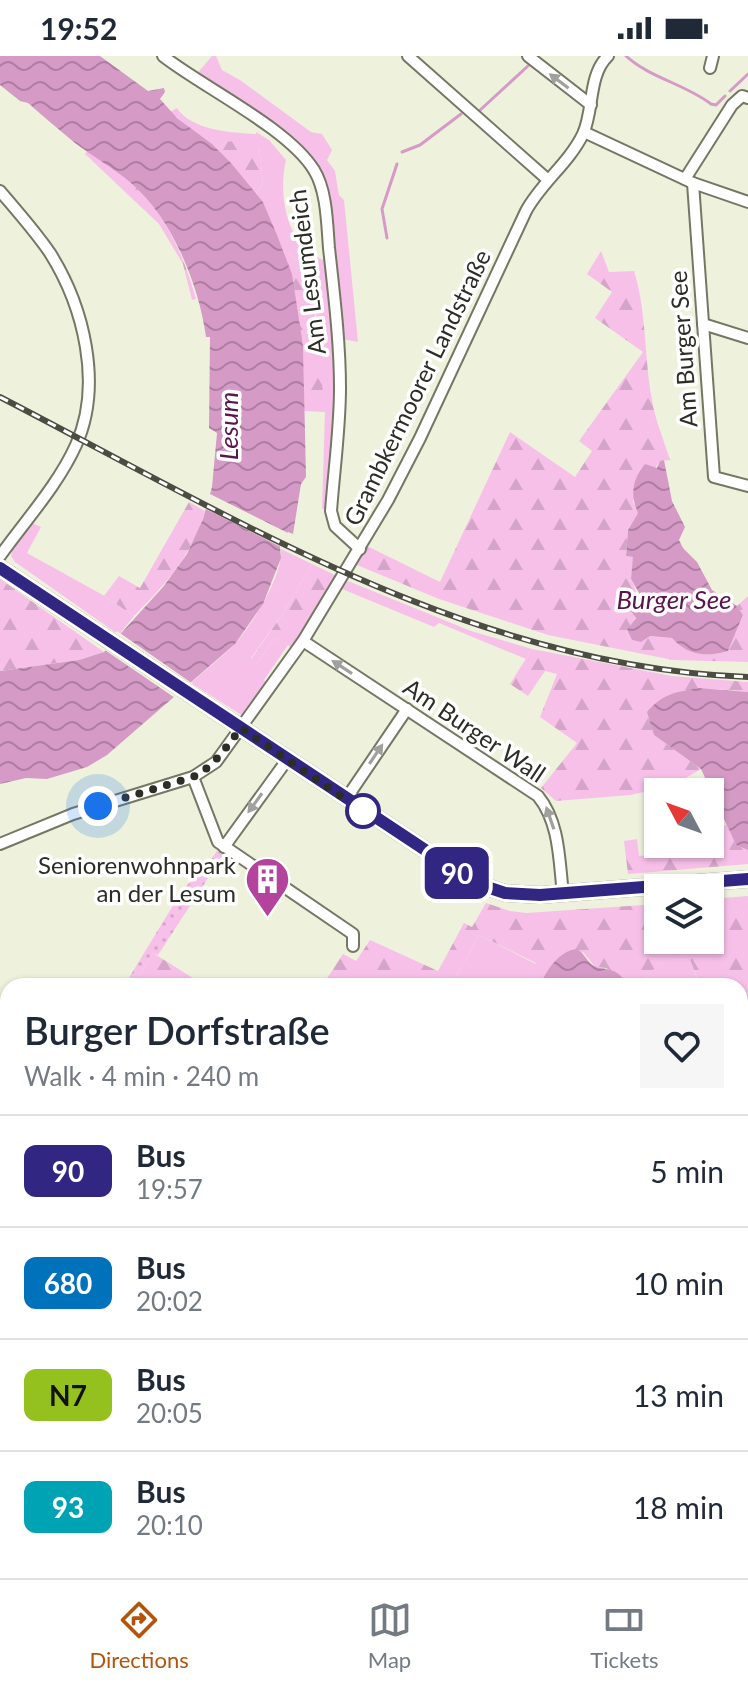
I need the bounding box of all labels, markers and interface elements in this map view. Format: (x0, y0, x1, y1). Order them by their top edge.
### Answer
text: 19:52 (40, 10, 117, 46)
one-way arrow (549, 73, 569, 89)
street label: Am Lesumdeich (282, 188, 331, 357)
street label: Grambkermoorer Landstraße (337, 245, 496, 530)
street label: Am Burger See (663, 270, 702, 428)
water label: Lesum (212, 392, 244, 460)
water label: Burger See (616, 583, 732, 615)
one-way arrow (331, 660, 353, 675)
street label: Am Burger Wall (398, 672, 551, 788)
one-way arrow (368, 744, 383, 765)
north arrow (644, 778, 724, 858)
map controls (644, 778, 724, 954)
your location (78, 786, 118, 826)
one-way arrow (247, 792, 263, 814)
unlabelled marker (346, 794, 380, 828)
one-way arrow (543, 806, 555, 830)
line badge: 90 (421, 847, 493, 899)
place label: Seniorenwohnpark an der Lesum (38, 850, 237, 907)
building icon: Seniorenwohnpark an der Lesum (243, 856, 291, 919)
text: 90 (441, 856, 473, 890)
button: layers (644, 874, 724, 954)
button: heart (640, 1004, 724, 1088)
text: Burger Dorfstraße (24, 1007, 330, 1053)
text: Walk · 4 min · 240 m (24, 1060, 259, 1092)
text: Bus (136, 1137, 186, 1173)
text: 5 min (650, 1153, 724, 1189)
text: 90 (52, 1154, 84, 1188)
text: 19:57 (136, 1173, 203, 1205)
text: Bus (136, 1249, 186, 1285)
text: 10 min (633, 1265, 724, 1301)
text: 680 (44, 1266, 92, 1300)
text: 20:02 (136, 1285, 203, 1317)
text: Bus (136, 1361, 186, 1397)
text: 13 min (633, 1377, 724, 1413)
text: N7 (49, 1378, 87, 1412)
text: 20:05 (136, 1397, 203, 1429)
text: Bus (136, 1473, 186, 1509)
text: 18 min (633, 1489, 724, 1525)
text: 93 (52, 1490, 84, 1524)
text: 20:10 (136, 1509, 203, 1541)
tab: Directions (89, 1598, 189, 1673)
tab: Map (368, 1598, 412, 1673)
tab: Tickets (590, 1598, 659, 1673)

